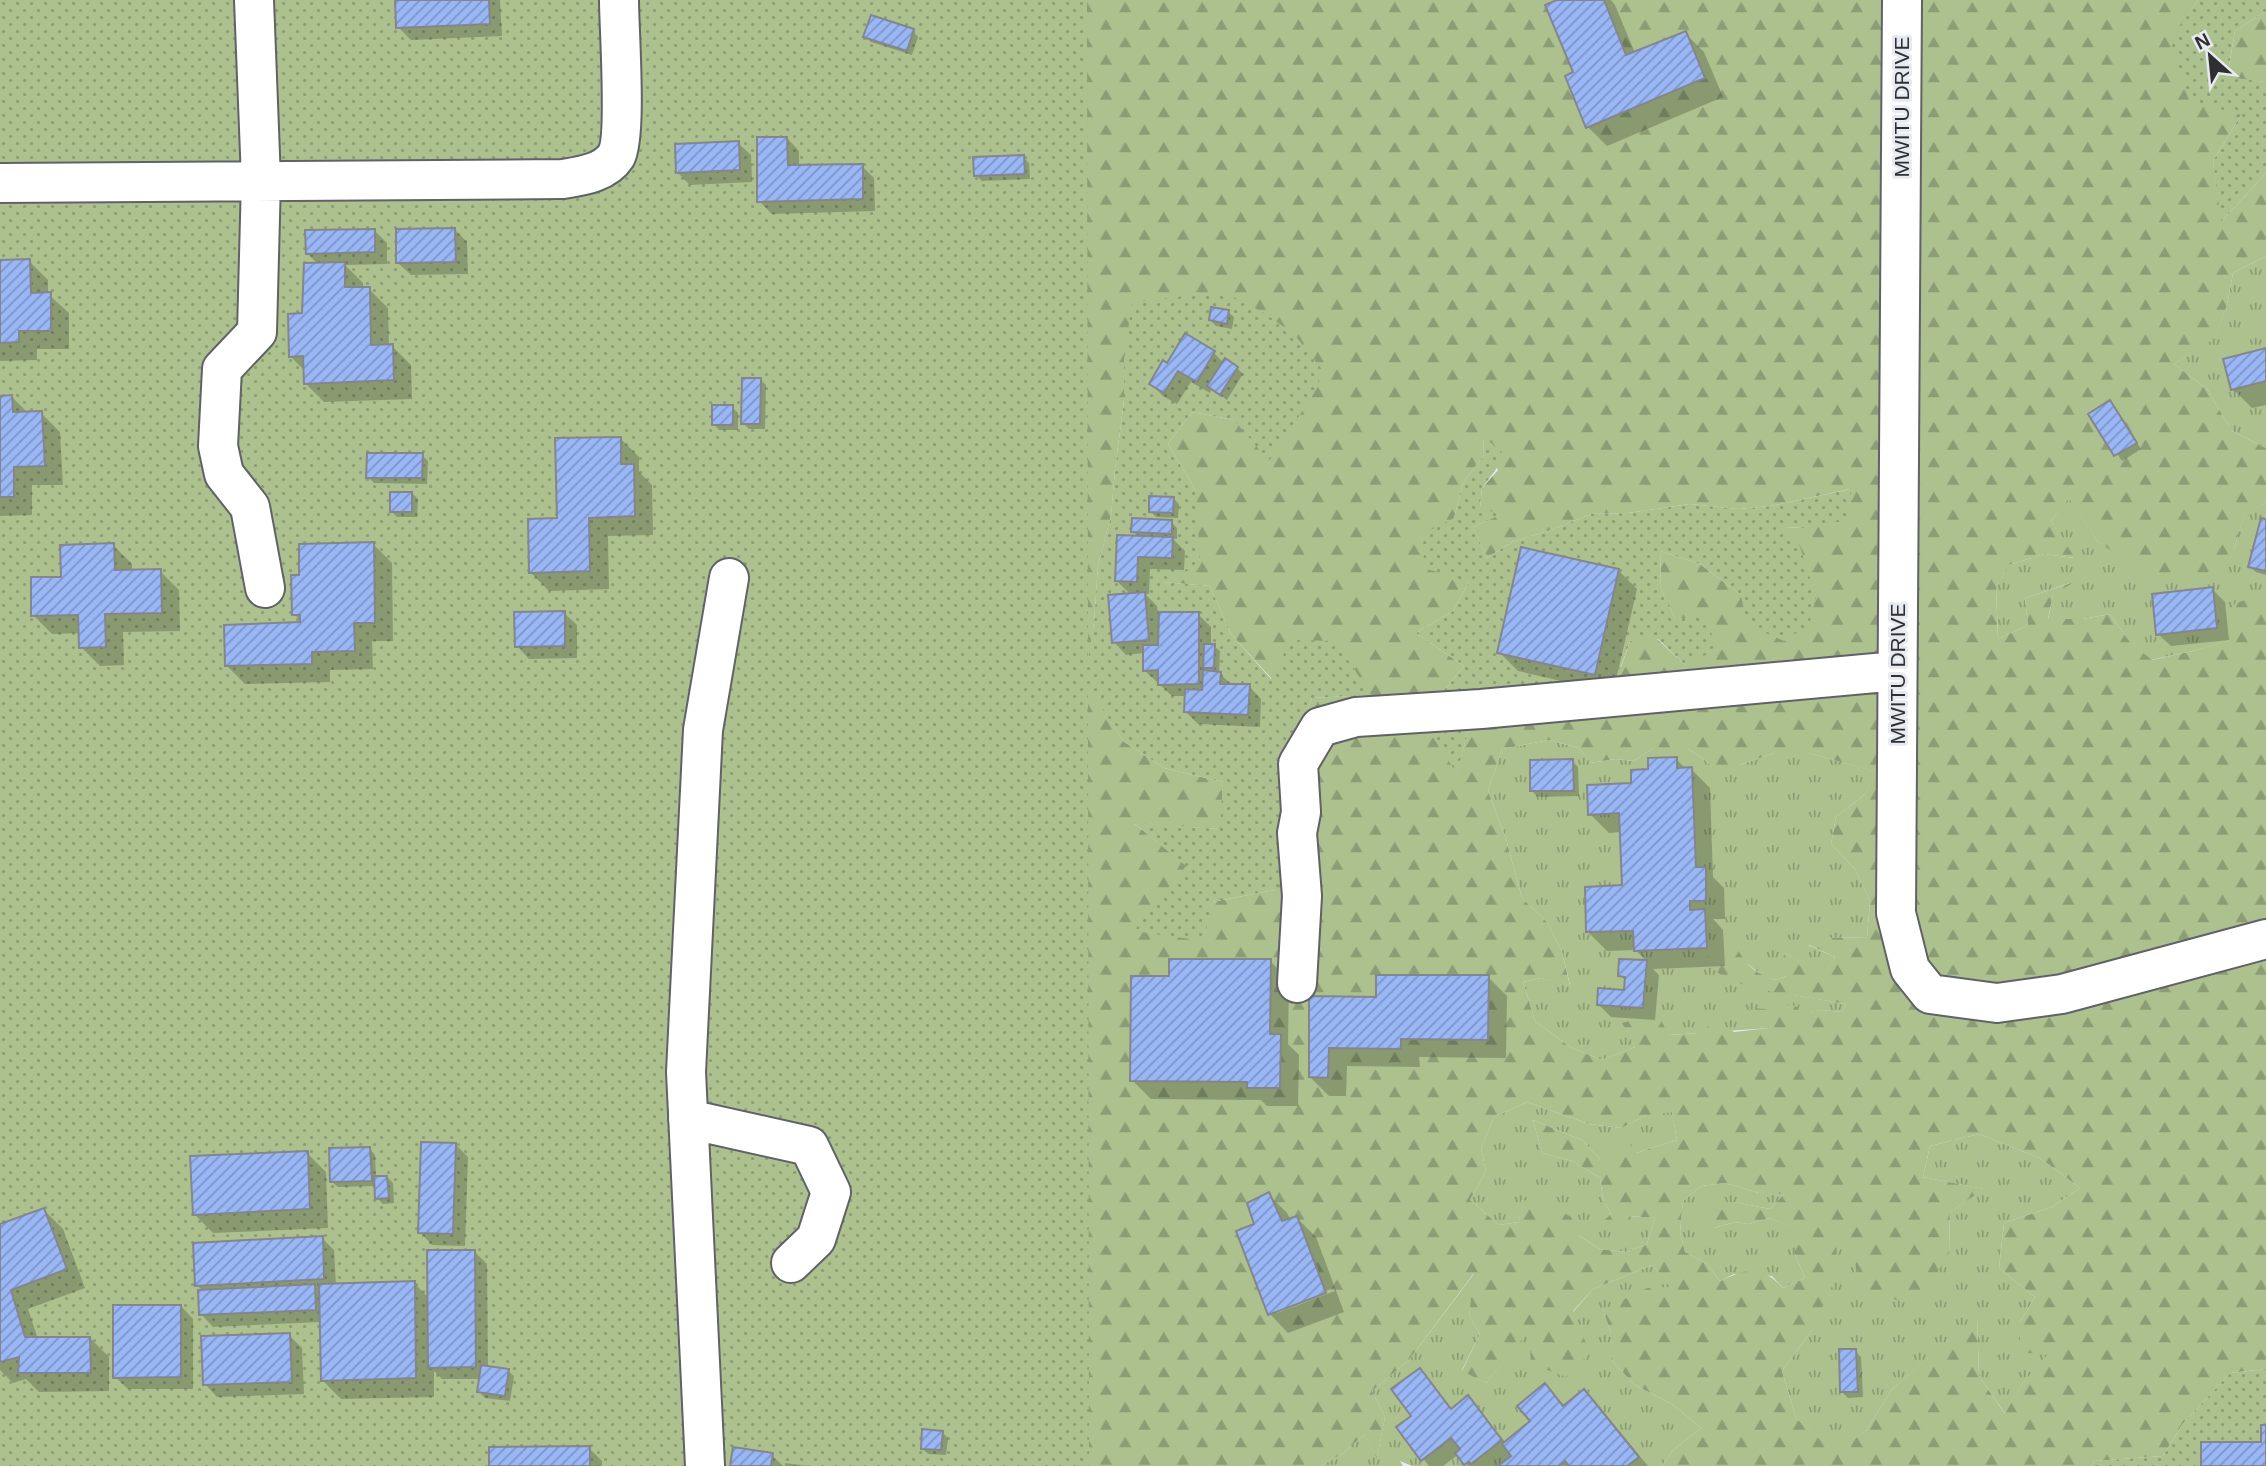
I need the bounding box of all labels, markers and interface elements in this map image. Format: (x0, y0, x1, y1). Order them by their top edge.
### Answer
north arrow (2175, 21, 2245, 91)
text: N (2192, 29, 2213, 54)
street label: MWITU DRIVE (1890, 36, 1913, 178)
street label: MWITU DRIVE (1886, 603, 1909, 745)

